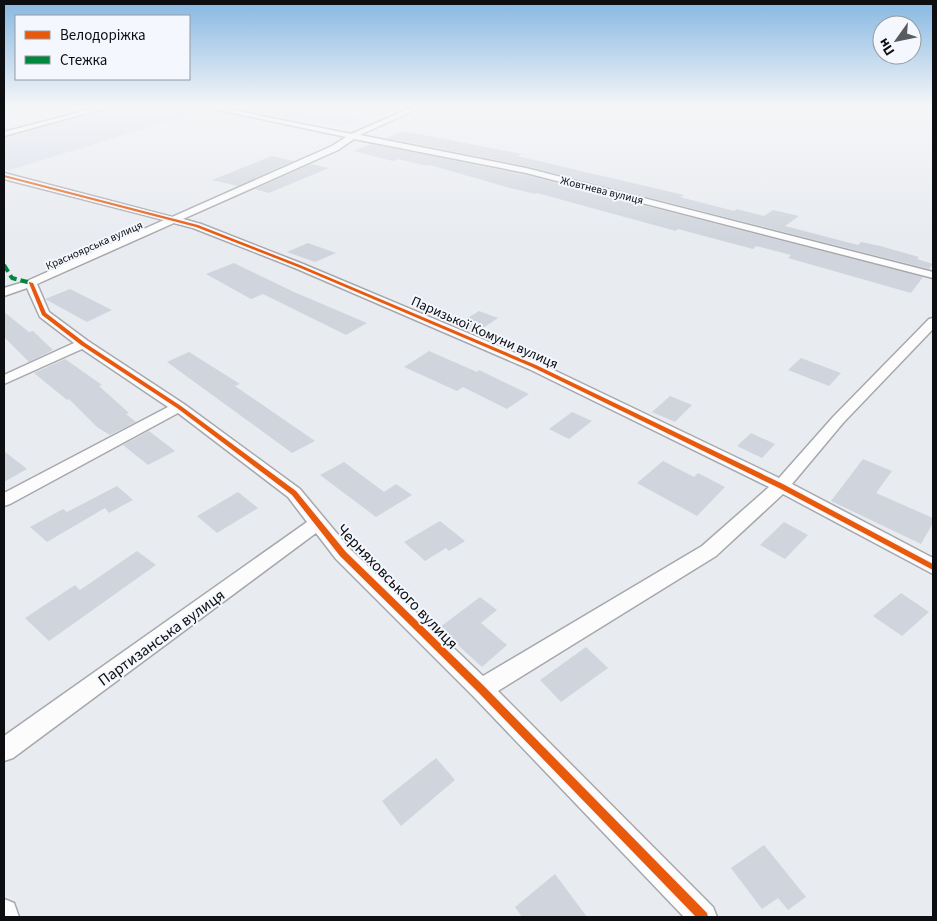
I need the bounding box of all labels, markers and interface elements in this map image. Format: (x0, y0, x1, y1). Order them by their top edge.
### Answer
legend (15, 15, 190, 80)
north arrow (872, 15, 922, 65)
text: Велодоріжка (60, 25, 146, 46)
text: Пн (874, 34, 900, 59)
text: Стежка (60, 50, 107, 71)
street label: Жовтнева вулиця (559, 173, 645, 208)
street label: Красноярська вулиця (43, 217, 145, 274)
street label: Паризької Комуни вулиця (408, 291, 561, 374)
street label: Черняховського вулиця (331, 519, 463, 654)
street label: Партизанська вулиця (94, 584, 230, 691)

